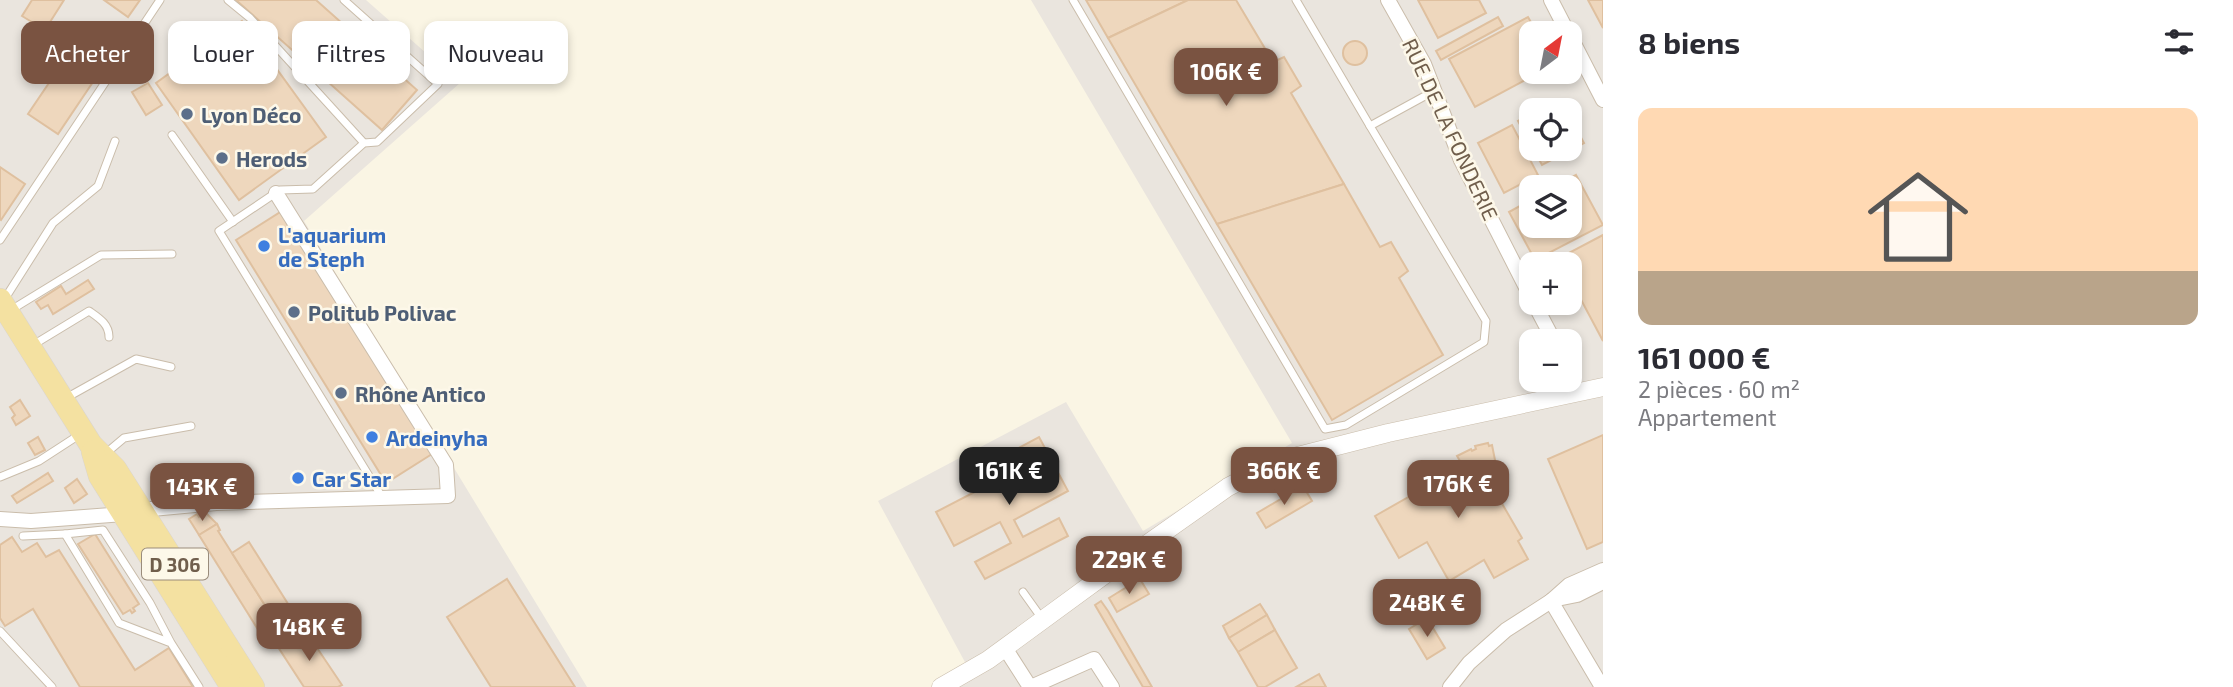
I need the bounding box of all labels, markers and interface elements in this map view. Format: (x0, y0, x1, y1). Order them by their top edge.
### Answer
chip: Acheter (21, 21, 154, 84)
chip: Louer (168, 21, 278, 84)
chip: Filtres (292, 21, 410, 84)
chip: Nouveau (424, 21, 568, 84)
north arrow (1519, 21, 1582, 84)
map controls (1519, 21, 1582, 392)
icon: filters (2160, 23, 2198, 61)
text: 8 biens (1638, 24, 1740, 60)
street label: RUE DE LA FONDERIE (1398, 34, 1504, 224)
pin: 106K € (1169, 48, 1283, 108)
text: 106K € (1190, 57, 1262, 85)
button: locate (1519, 98, 1582, 161)
place label: Lyon Déco (201, 102, 301, 128)
marker: Lyon Déco (179, 106, 195, 122)
place label: Herods (236, 146, 307, 171)
marker: Herods (214, 150, 230, 166)
icon: home (1855, 154, 1981, 280)
button: layers (1519, 175, 1582, 238)
place label: L'aquarium de Steph (278, 222, 386, 271)
marker: L'aquarium de Steph (256, 238, 272, 254)
button: + (1519, 252, 1582, 315)
place label: Politub Polivac (308, 300, 457, 325)
marker: Politub Polivac (286, 304, 302, 320)
button: − (1519, 329, 1582, 392)
text: 161 000 € (1638, 339, 1771, 375)
text: 2 pièces · 60 m² (1638, 375, 1800, 403)
place label: Rhône Antico (355, 381, 486, 406)
marker: Rhône Antico (333, 385, 349, 401)
text: Appartement (1638, 403, 1777, 431)
place label: Ardeinyha (386, 425, 488, 451)
marker: Ardeinyha (364, 429, 380, 445)
pin: 161K € (952, 448, 1066, 507)
pin: 366K € (1227, 448, 1341, 507)
text: 161K € (975, 456, 1043, 484)
text: 366K € (1247, 456, 1321, 484)
pin: 176K € (1401, 461, 1515, 520)
pin: 143K € (145, 463, 259, 523)
place label: Car Star (312, 466, 391, 491)
text: 176K € (1423, 469, 1493, 497)
marker: Car Star (290, 470, 306, 486)
text: 143K € (166, 472, 238, 500)
pin: 229K € (1072, 536, 1186, 596)
text: 229K € (1092, 545, 1166, 573)
road number: D 306 (142, 548, 208, 580)
pin: 248K € (1370, 580, 1484, 639)
text: 248K € (1389, 588, 1465, 616)
pin: 148K € (252, 604, 366, 663)
text: 148K € (272, 612, 346, 640)

